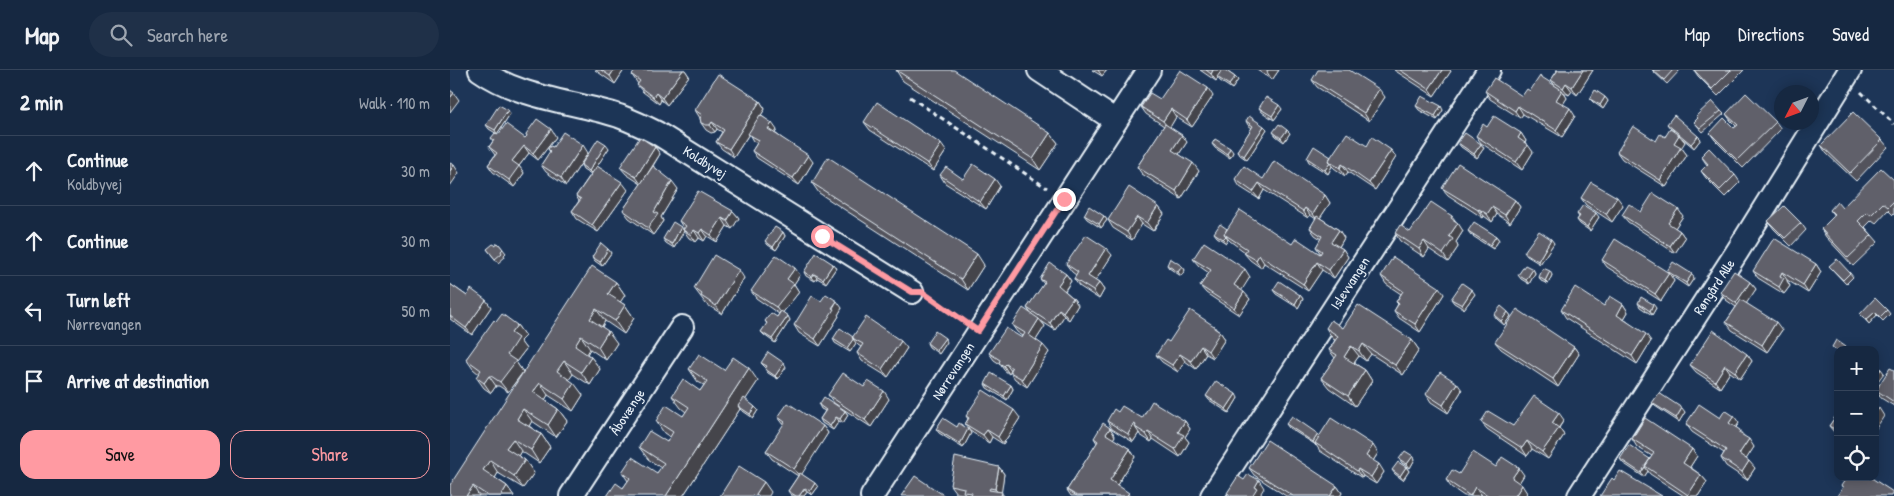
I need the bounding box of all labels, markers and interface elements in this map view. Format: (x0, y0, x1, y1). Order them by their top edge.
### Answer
search box (89, 12, 439, 57)
text: Map (25, 19, 59, 51)
icon: search (107, 21, 135, 49)
text: Search here (147, 22, 228, 48)
text: Map (1685, 22, 1710, 47)
text: Directions (1738, 22, 1804, 47)
text: Saved (1832, 22, 1869, 47)
north arrow (1774, 85, 1819, 130)
text: 2 min (20, 88, 63, 117)
text: Walk · 110 m (359, 92, 430, 114)
street label: Koldbyvej (679, 141, 731, 183)
text: Continue (67, 147, 128, 173)
icon: ahead (20, 157, 48, 185)
text: 30 m (401, 160, 430, 182)
text: Koldbyvej (67, 173, 122, 195)
route end (1053, 188, 1076, 211)
route start (811, 225, 834, 248)
icon: ahead (20, 227, 48, 255)
text: Continue (67, 228, 128, 254)
text: 30 m (401, 230, 430, 252)
street label: Islevvangen (1326, 253, 1374, 313)
street label: Røngård Alle (1689, 255, 1740, 319)
text: Turn left (67, 287, 130, 313)
icon: left (20, 297, 48, 325)
text: 50 m (402, 300, 430, 322)
text: Nørrevangen (67, 313, 142, 335)
street label: Nørrevangen (927, 338, 979, 404)
map controls (1834, 346, 1879, 481)
button: + (1834, 346, 1879, 391)
icon: arrive (20, 367, 48, 395)
text: Arrive at destination (67, 368, 209, 394)
street label: Åbovænge (605, 385, 650, 439)
button: − (1834, 391, 1879, 436)
button: Save (20, 430, 220, 479)
button: Share (230, 430, 430, 479)
button: locate (1834, 436, 1879, 481)

